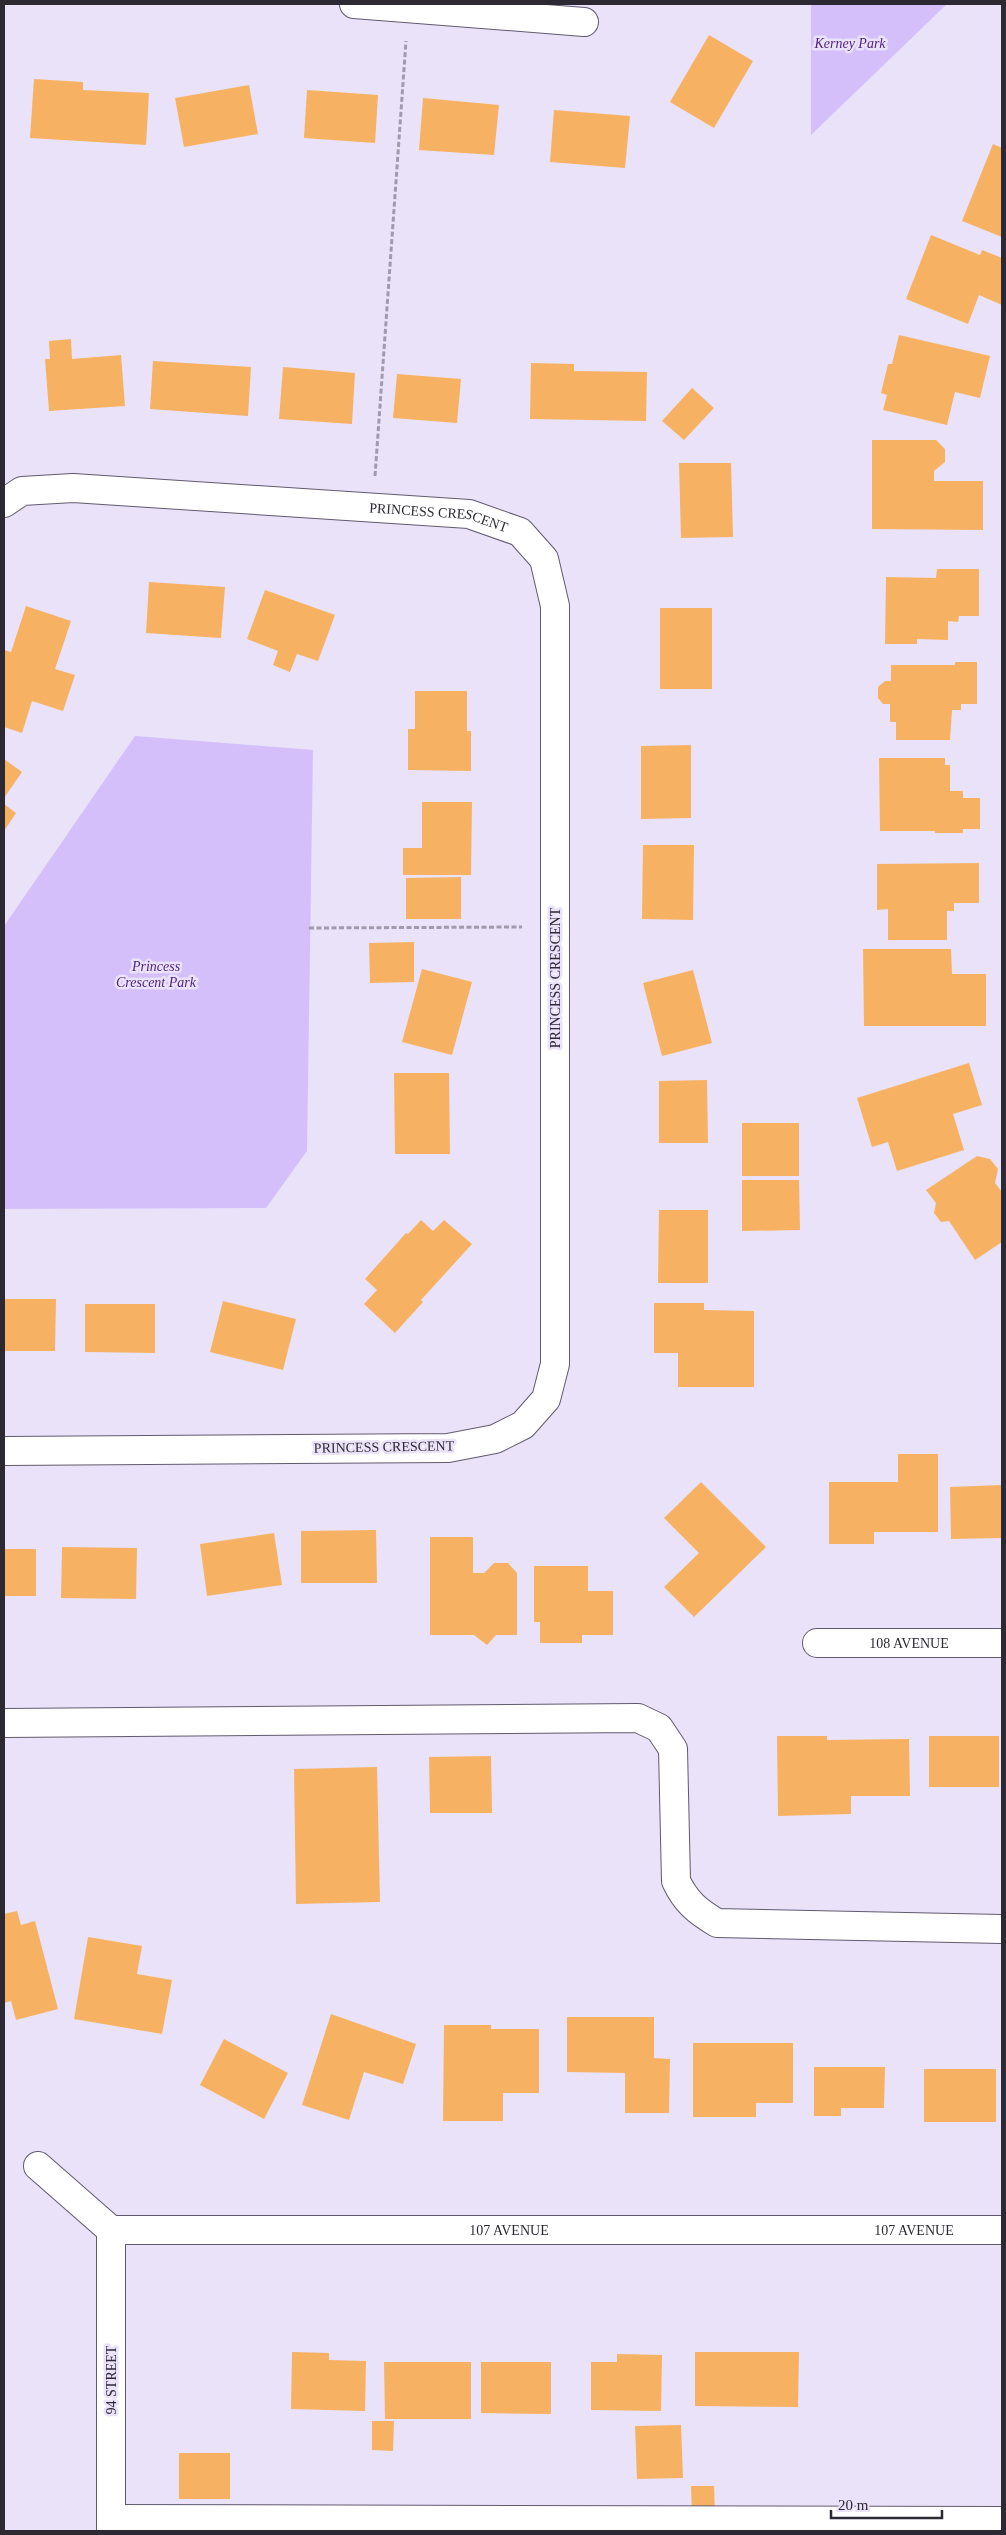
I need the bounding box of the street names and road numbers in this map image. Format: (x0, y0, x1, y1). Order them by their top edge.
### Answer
street label: PRINCESS CRESCENT (369, 500, 510, 535)
street label: PRINCESS CRESCENT (548, 907, 563, 1048)
street label: PRINCESS CRESCENT (314, 1438, 455, 1456)
street label: 108 AVENUE (869, 1636, 949, 1651)
street label: 107 AVENUE (469, 2223, 549, 2238)
street label: 107 AVENUE (874, 2223, 954, 2238)
street label: 94 STREET (104, 2345, 119, 2414)

